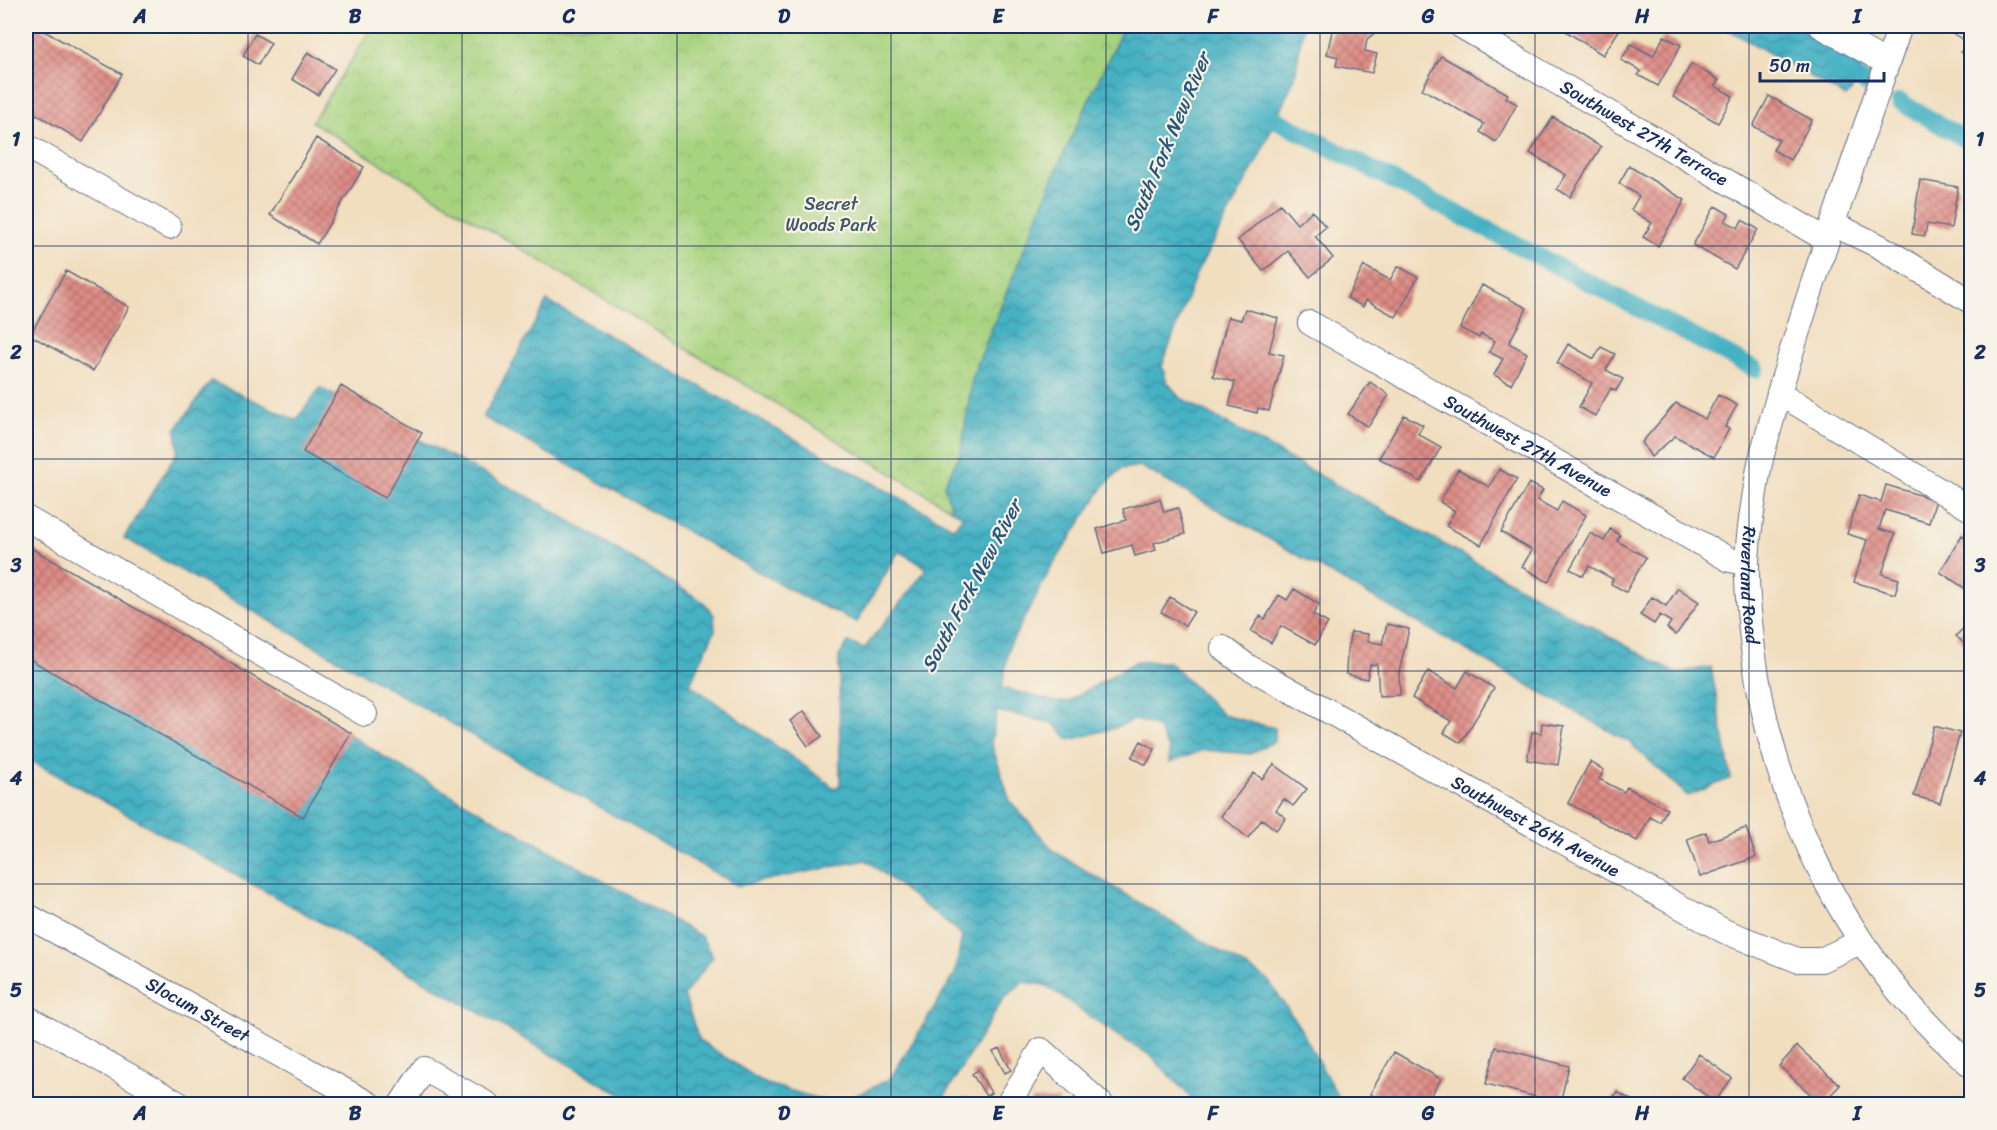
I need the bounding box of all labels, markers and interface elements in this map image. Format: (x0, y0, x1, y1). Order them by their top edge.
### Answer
text: A (132, 0, 147, 34)
text: B (349, 0, 362, 34)
text: C (562, 0, 576, 34)
text: D (778, 0, 791, 34)
text: E (992, 0, 1005, 34)
text: F (1207, 0, 1220, 34)
text: G (1421, 0, 1435, 34)
text: H (1634, 0, 1650, 34)
text: I (1852, 0, 1863, 34)
water label: South Fork New River (1114, 44, 1222, 237)
scale bar (1760, 45, 1884, 83)
text: 50 m (1769, 50, 1810, 82)
street label: Southwest 27th Terrace (1554, 71, 1735, 195)
text: 1 (12, 122, 21, 157)
text: 1 (1976, 122, 1985, 157)
park label: Secret Woods Park (785, 188, 877, 241)
text: 2 (9, 335, 22, 370)
text: 2 (1973, 335, 1986, 370)
street label: Southwest 27th Avenue (1438, 385, 1618, 506)
water label: South Fork New River (911, 490, 1033, 679)
street label: Riverland Road (1731, 525, 1768, 647)
text: 3 (10, 548, 22, 583)
text: 3 (1974, 548, 1986, 583)
text: 4 (9, 761, 23, 796)
text: 4 (1973, 761, 1987, 796)
street label: Southwest 26th Avenue (1445, 766, 1626, 886)
street label: Slocum Street (140, 968, 256, 1052)
text: 5 (10, 973, 22, 1008)
text: 5 (1974, 973, 1986, 1008)
text: A (132, 1096, 147, 1130)
text: B (349, 1096, 362, 1130)
text: C (562, 1096, 576, 1130)
text: D (778, 1096, 791, 1130)
text: E (992, 1096, 1005, 1130)
text: F (1207, 1096, 1220, 1130)
text: G (1421, 1096, 1435, 1130)
text: H (1634, 1096, 1650, 1130)
text: I (1852, 1096, 1863, 1130)

